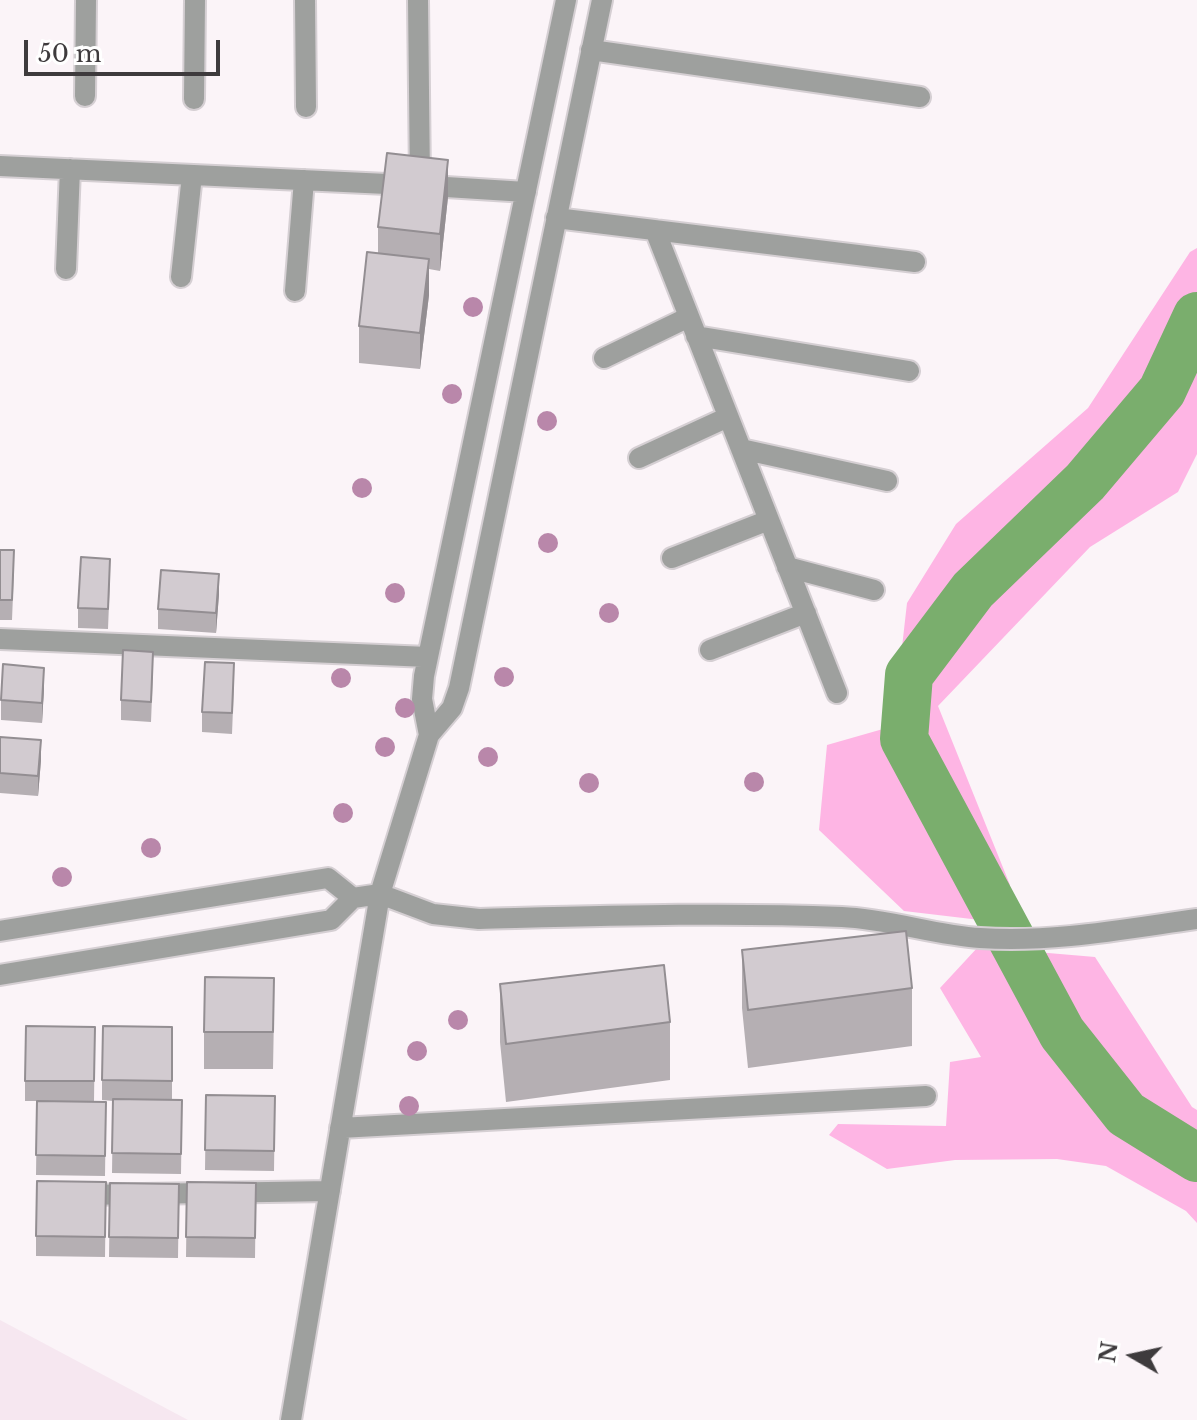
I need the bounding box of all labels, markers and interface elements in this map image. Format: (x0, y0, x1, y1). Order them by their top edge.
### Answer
scale bar (28, 24, 224, 74)
text: 50 m (38, 39, 101, 68)
north arrow (1093, 1316, 1173, 1396)
text: N (1094, 1340, 1124, 1364)

